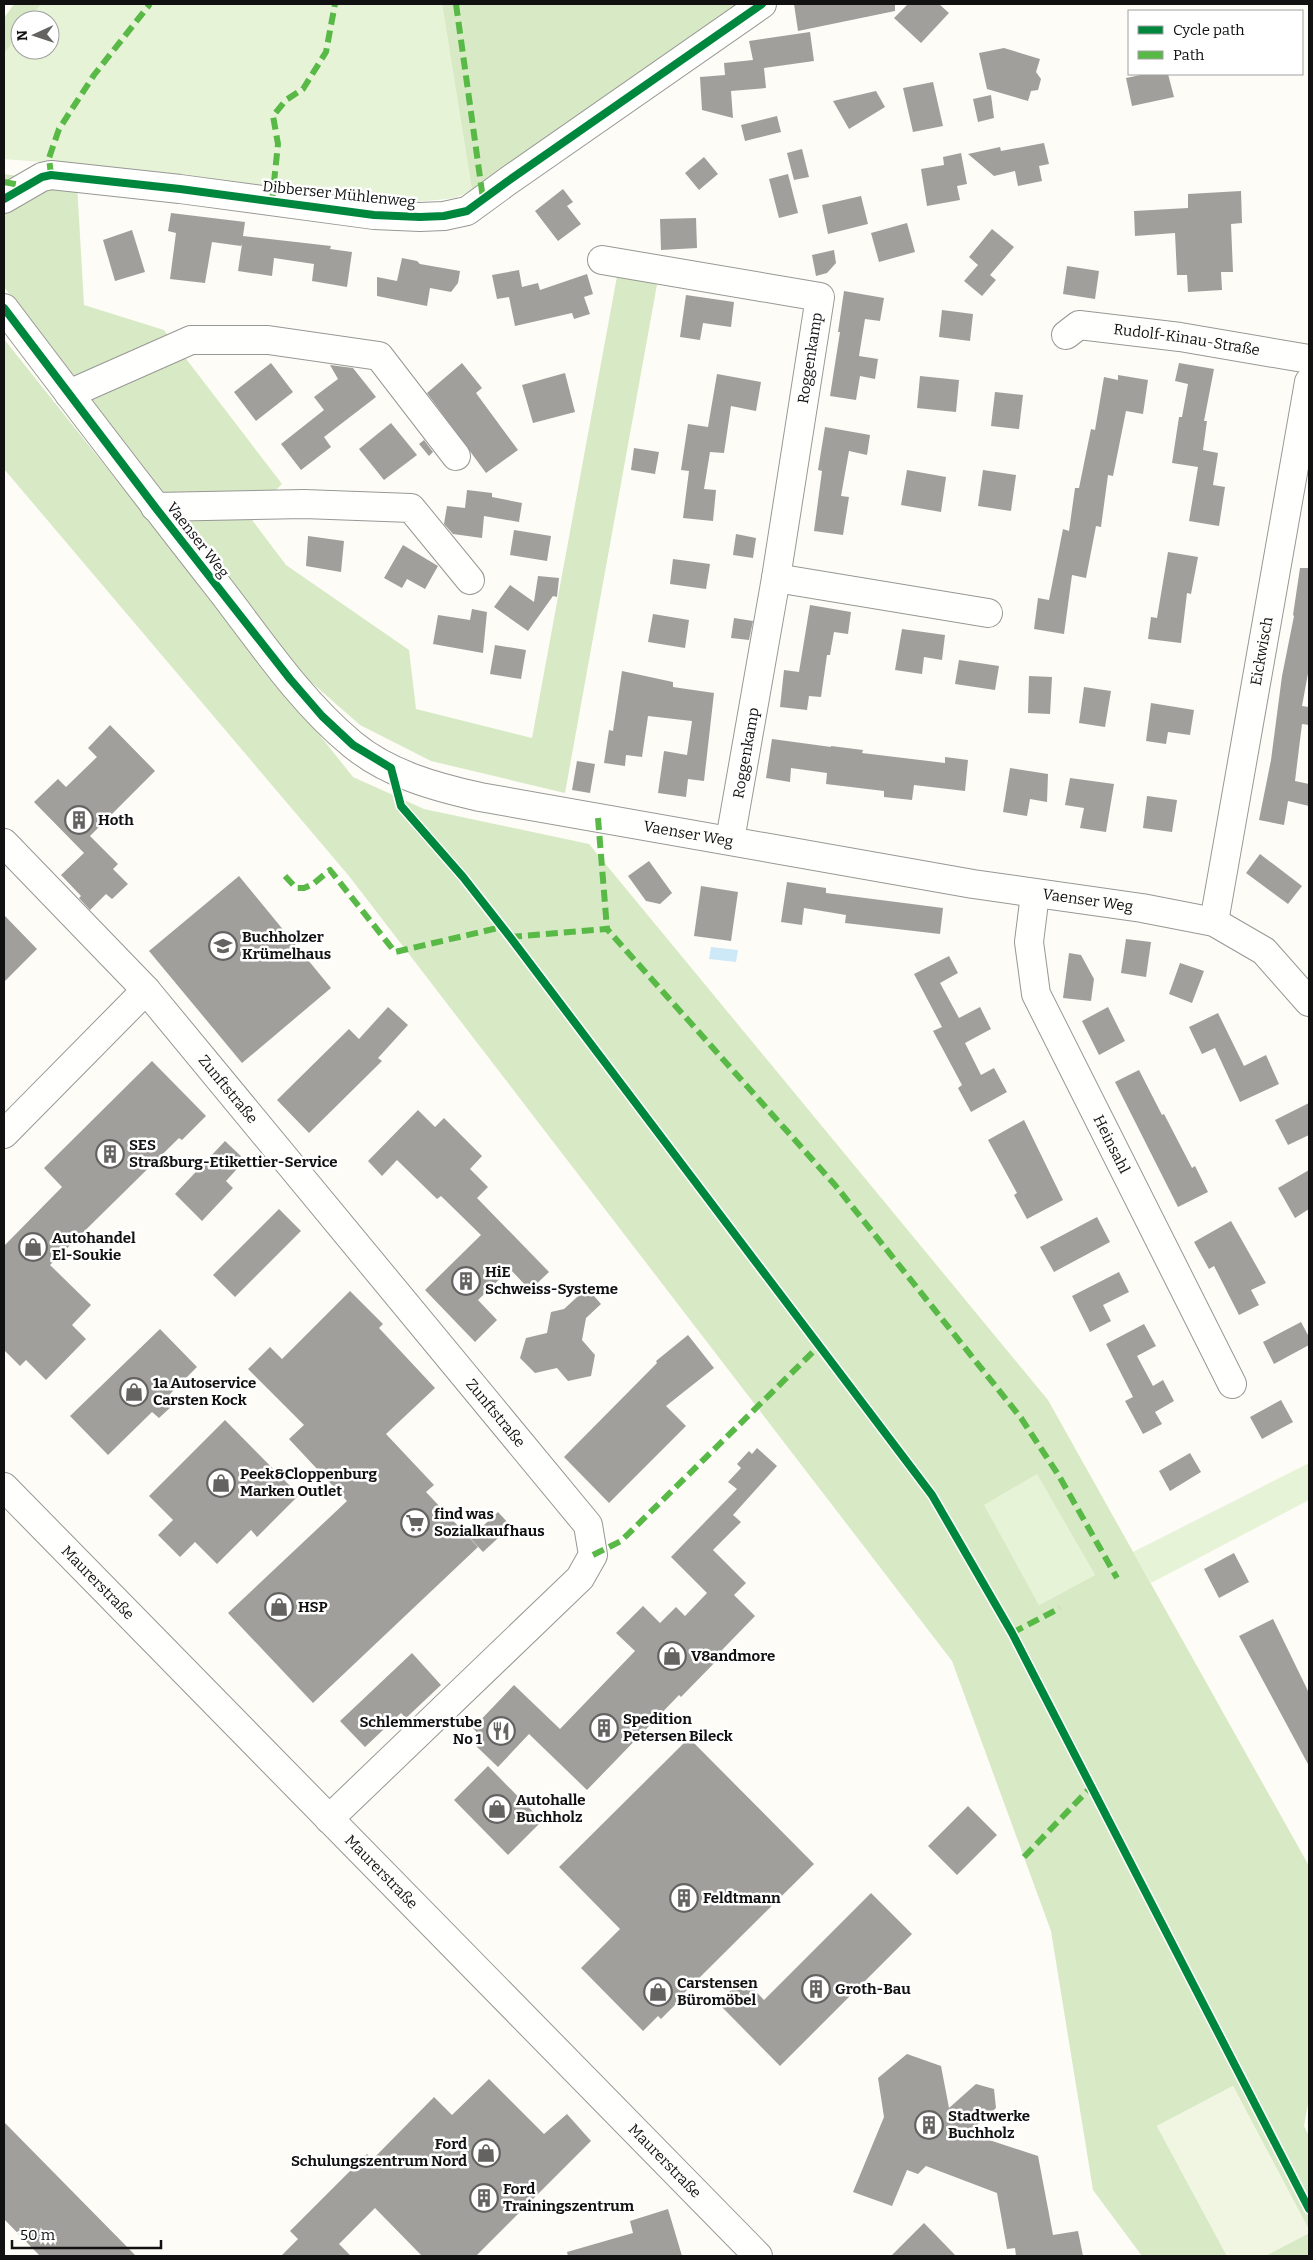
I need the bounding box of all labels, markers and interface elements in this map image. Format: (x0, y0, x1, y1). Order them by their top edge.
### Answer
north arrow (10, 10, 60, 60)
legend (1128, 10, 1303, 75)
text: Cycle path (1173, 21, 1245, 39)
text: N (14, 30, 31, 41)
text: Path (1173, 46, 1205, 64)
street label: Dibberser Mühlenweg (262, 177, 416, 211)
street label: Roggenkamp (794, 311, 826, 405)
street label: Rudolf-Kinau-Straße (1112, 320, 1261, 359)
street label: Vaenser Weg (163, 499, 233, 581)
street label: Eickwisch (1247, 615, 1277, 687)
street label: Roggenkamp (729, 706, 763, 800)
building icon: Hoth (64, 805, 94, 835)
place label: Hoth (98, 811, 134, 829)
street label: Vaenser Weg (642, 817, 735, 851)
street label: Vaenser Weg (1042, 885, 1134, 916)
place label: Buchholzer Krümelhaus (242, 928, 331, 963)
school or university icon: Buchholzer Krümelhaus (208, 931, 238, 961)
street label: Zunftstraße (195, 1051, 261, 1127)
street label: Heinsahl (1089, 1112, 1134, 1176)
place label: SES Straßburg-Etikettier-Service (129, 1136, 338, 1171)
building icon: SES Straßburg-Etikettier-Service (95, 1139, 125, 1169)
place label: Autohandel El-Soukie (52, 1229, 136, 1264)
shop icon: Autohandel El-Soukie (18, 1232, 48, 1262)
place label: HiE Schweiss-Systeme (485, 1263, 618, 1298)
building icon: HiE Schweiss-Systeme (451, 1266, 481, 1296)
place label: 1a Autoservice Carsten Kock (153, 1374, 256, 1409)
street label: Zunftstraße (462, 1375, 529, 1451)
shop icon: 1a Autoservice Carsten Kock (119, 1377, 149, 1407)
place label: Peek&Cloppenburg Marken Outlet (240, 1465, 377, 1500)
shop icon: Peek&Cloppenburg Marken Outlet (206, 1468, 236, 1498)
place label: find was Sozialkaufhaus (434, 1505, 545, 1540)
supermarket icon: find was Sozialkaufhaus (400, 1508, 430, 1538)
street label: Maurerstraße (58, 1542, 138, 1623)
shop icon: HSP (264, 1592, 294, 1622)
place label: HSP (298, 1598, 328, 1616)
shop icon: V8andmore (657, 1641, 687, 1671)
place label: V8andmore (691, 1647, 775, 1665)
place label: Spedition Petersen Bileck (623, 1710, 733, 1745)
place label: Schlemmerstube No 1 (359, 1713, 483, 1748)
building icon: Spedition Petersen Bileck (589, 1713, 619, 1743)
restaurant icon: Schlemmerstube No 1 (486, 1716, 516, 1746)
place label: Autohalle Buchholz (516, 1791, 586, 1826)
shop icon: Autohalle Buchholz (482, 1794, 512, 1824)
street label: Maurerstraße (341, 1831, 422, 1913)
building icon: Feldtmann (669, 1883, 699, 1913)
place label: Feldtmann (703, 1889, 781, 1907)
place label: Carstensen Büromöbel (677, 1974, 758, 2009)
building icon: Groth-Bau (801, 1974, 831, 2004)
shop icon: Carstensen Büromöbel (643, 1977, 673, 2007)
place label: Groth-Bau (835, 1980, 911, 1998)
place label: Stadtwerke Buchholz (948, 2107, 1030, 2142)
building icon: Stadtwerke Buchholz (914, 2110, 944, 2140)
street label: Maurerstraße (625, 2120, 705, 2202)
place label: Ford Schulungszentrum Nord (291, 2135, 467, 2170)
shop icon: Ford Schulungszentrum Nord (471, 2138, 501, 2168)
place label: Ford Trainingszentrum (503, 2180, 635, 2215)
building icon: Ford Trainingszentrum (469, 2183, 499, 2213)
scale bar (12, 2218, 161, 2250)
text: 50 m (20, 2226, 56, 2244)

